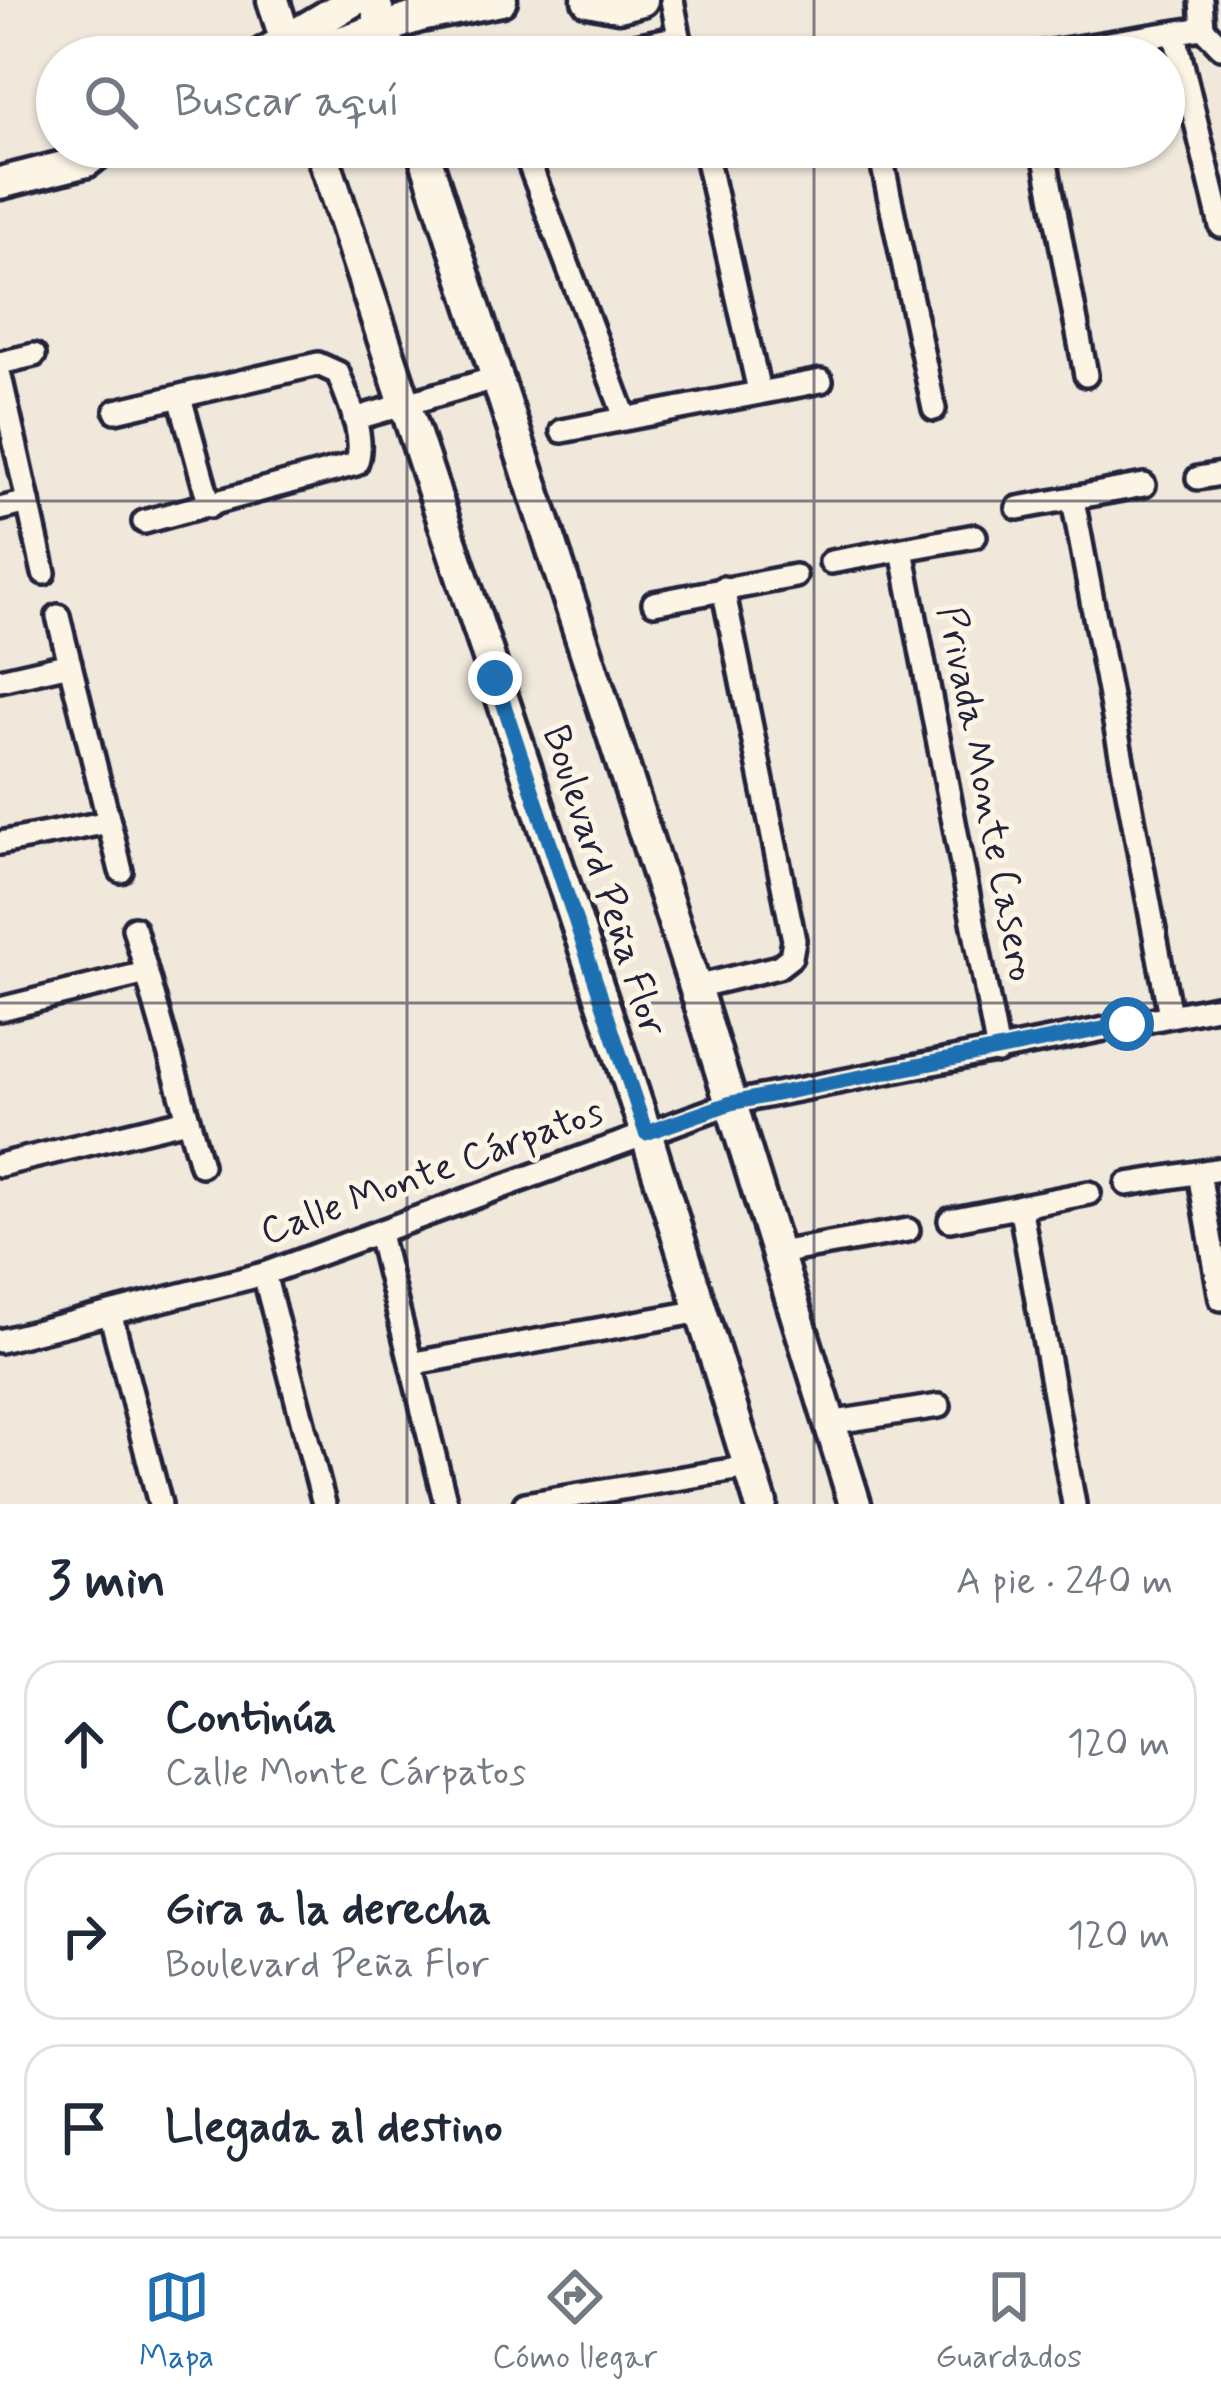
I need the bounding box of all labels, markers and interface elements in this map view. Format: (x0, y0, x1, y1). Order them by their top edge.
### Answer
search box (36, 36, 1185, 168)
icon: search (78, 69, 144, 135)
text: Buscar aquí (174, 73, 400, 132)
street label: Privada Monte Casero (924, 602, 1046, 986)
route end (468, 651, 522, 705)
street label: Boulevard Peña Flor (529, 719, 678, 1044)
route start (1100, 997, 1154, 1051)
street label: Calle Monte Cárpatos (254, 1087, 610, 1259)
text: 3 min (48, 1549, 166, 1615)
text: A pie · 240 m (956, 1557, 1173, 1608)
text: Continúa (165, 1689, 336, 1748)
icon: ahead (51, 1711, 117, 1777)
text: 120 m (1067, 1719, 1170, 1770)
text: Calle Monte Cárpatos (165, 1748, 526, 1799)
text: Gira a la derecha (165, 1881, 491, 1940)
icon: right (51, 1903, 117, 1969)
text: 120 m (1067, 1911, 1170, 1962)
text: Boulevard Peña Flor (165, 1940, 489, 1991)
icon: arrive (51, 2095, 117, 2161)
text: Llegada al destino (165, 2099, 502, 2158)
tab: Mapa (139, 2264, 214, 2380)
tab: Cómo llegar (492, 2264, 657, 2380)
tab: Guardados (935, 2264, 1082, 2380)

